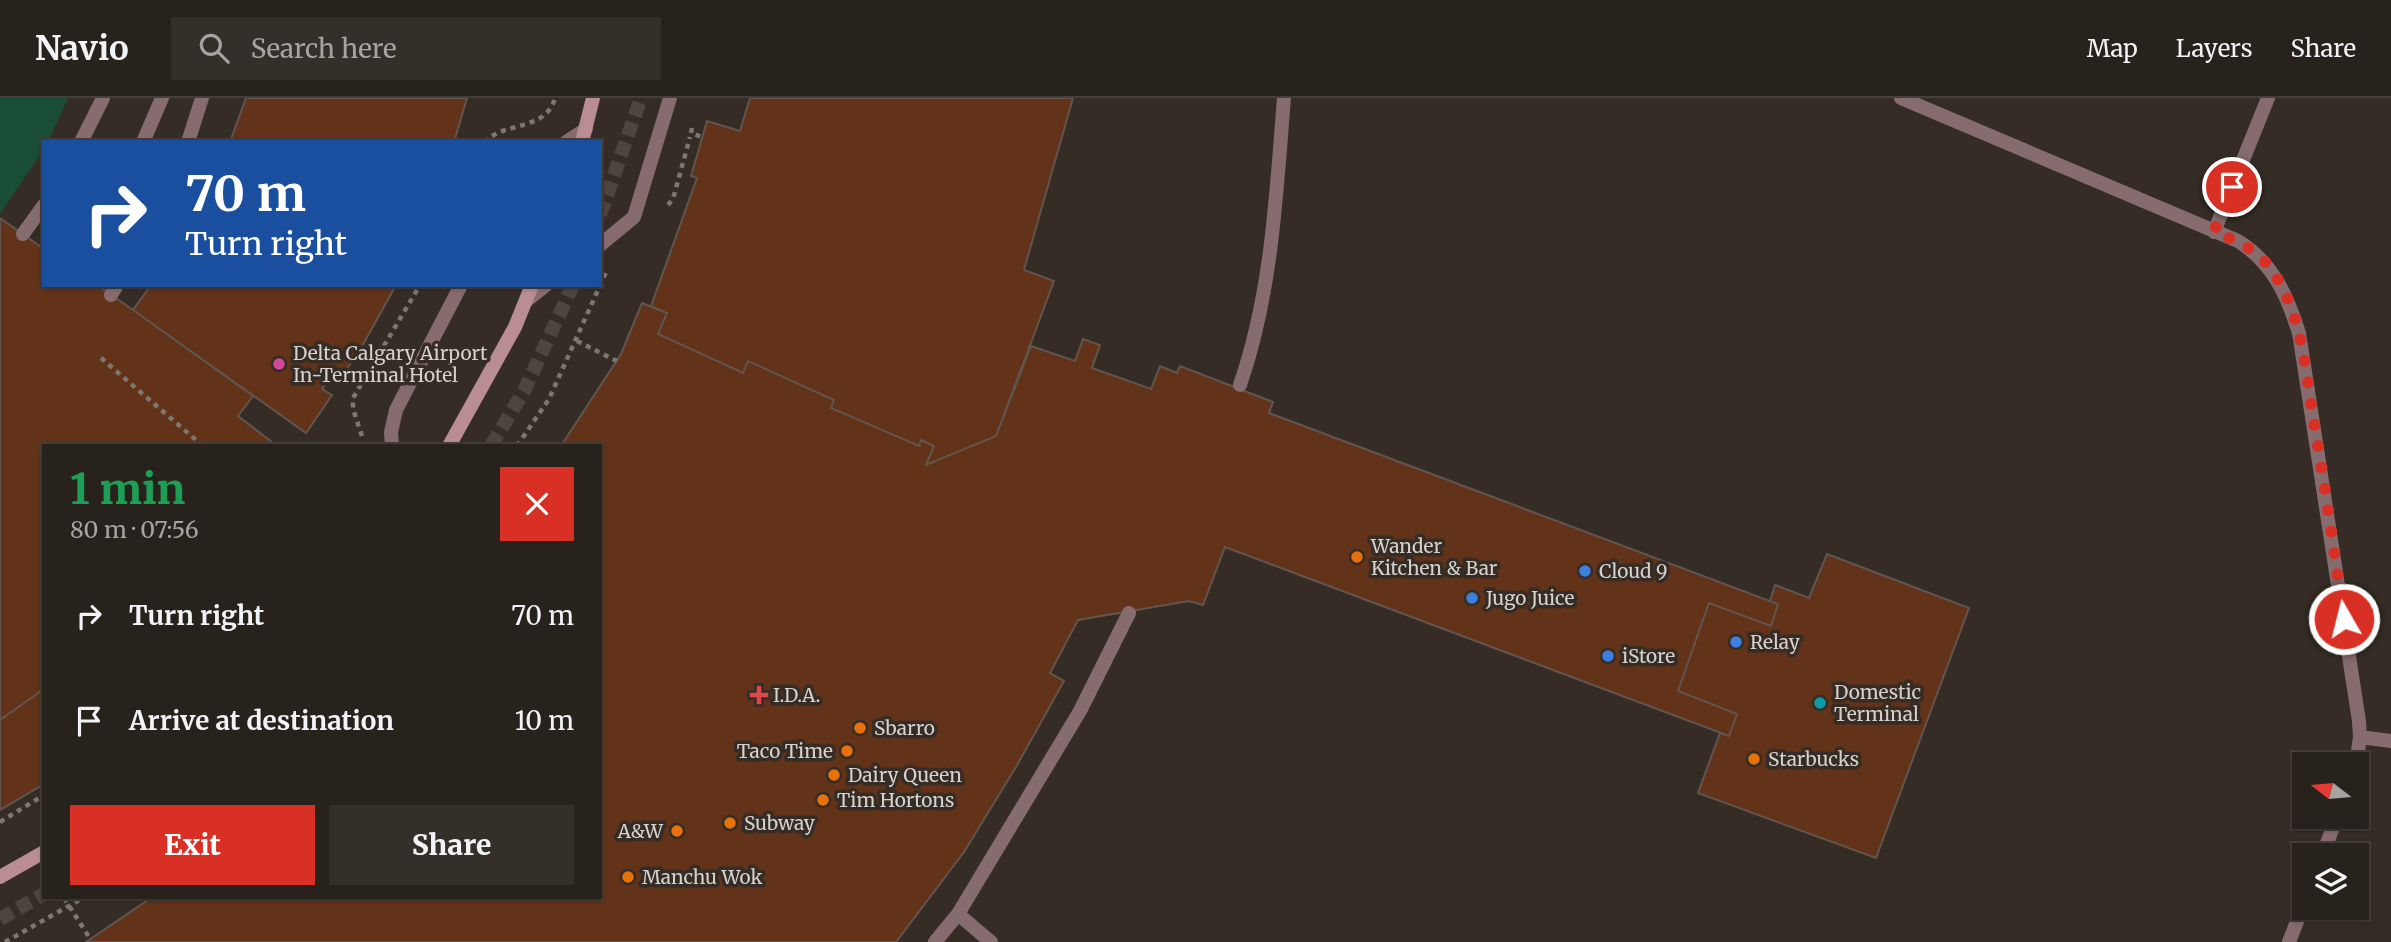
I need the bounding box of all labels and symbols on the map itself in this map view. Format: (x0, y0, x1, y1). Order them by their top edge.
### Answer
pin (2202, 157, 2262, 217)
place label: Delta Calgary Airport In-Terminal Hotel (293, 341, 488, 387)
marker: Delta Calgary Airport In-Terminal Hotel (271, 356, 287, 372)
place label: Wander Kitchen & Bar (1370, 534, 1498, 580)
marker: Wander Kitchen & Bar (1349, 549, 1365, 565)
place label: Cloud 9 (1599, 559, 1668, 583)
marker: Cloud 9 (1577, 563, 1593, 579)
position arrow (2307, 582, 2381, 656)
place label: Jugo Juice (1485, 586, 1575, 610)
marker: Jugo Juice (1464, 590, 1480, 606)
place label: Relay (1750, 630, 1800, 654)
marker: Relay (1728, 634, 1744, 650)
place label: iStore (1622, 644, 1675, 668)
marker: iStore (1600, 648, 1616, 664)
place label: Domestic Terminal (1834, 680, 1921, 726)
place label: I.D.A. (773, 683, 820, 707)
marker: I.D.A. (751, 687, 767, 703)
marker: Domestic Terminal (1812, 695, 1828, 711)
place label: Sbarro (874, 716, 935, 740)
marker: Sbarro (852, 720, 868, 736)
place label: Taco Time (737, 739, 833, 763)
marker: Taco Time (839, 743, 855, 759)
place label: Starbucks (1768, 747, 1859, 771)
marker: Starbucks (1746, 751, 1762, 767)
north arrow (2292, 752, 2370, 830)
place label: Dairy Queen (848, 763, 962, 787)
marker: Dairy Queen (826, 767, 842, 783)
place label: Tim Hortons (837, 788, 954, 812)
marker: Tim Hortons (815, 792, 831, 808)
place label: Subway (744, 811, 815, 835)
marker: Subway (722, 815, 738, 831)
place label: A&W (616, 819, 664, 843)
marker: A&W (669, 823, 685, 839)
place label: Manchu Wok (642, 865, 762, 889)
marker: Manchu Wok (620, 869, 636, 885)

